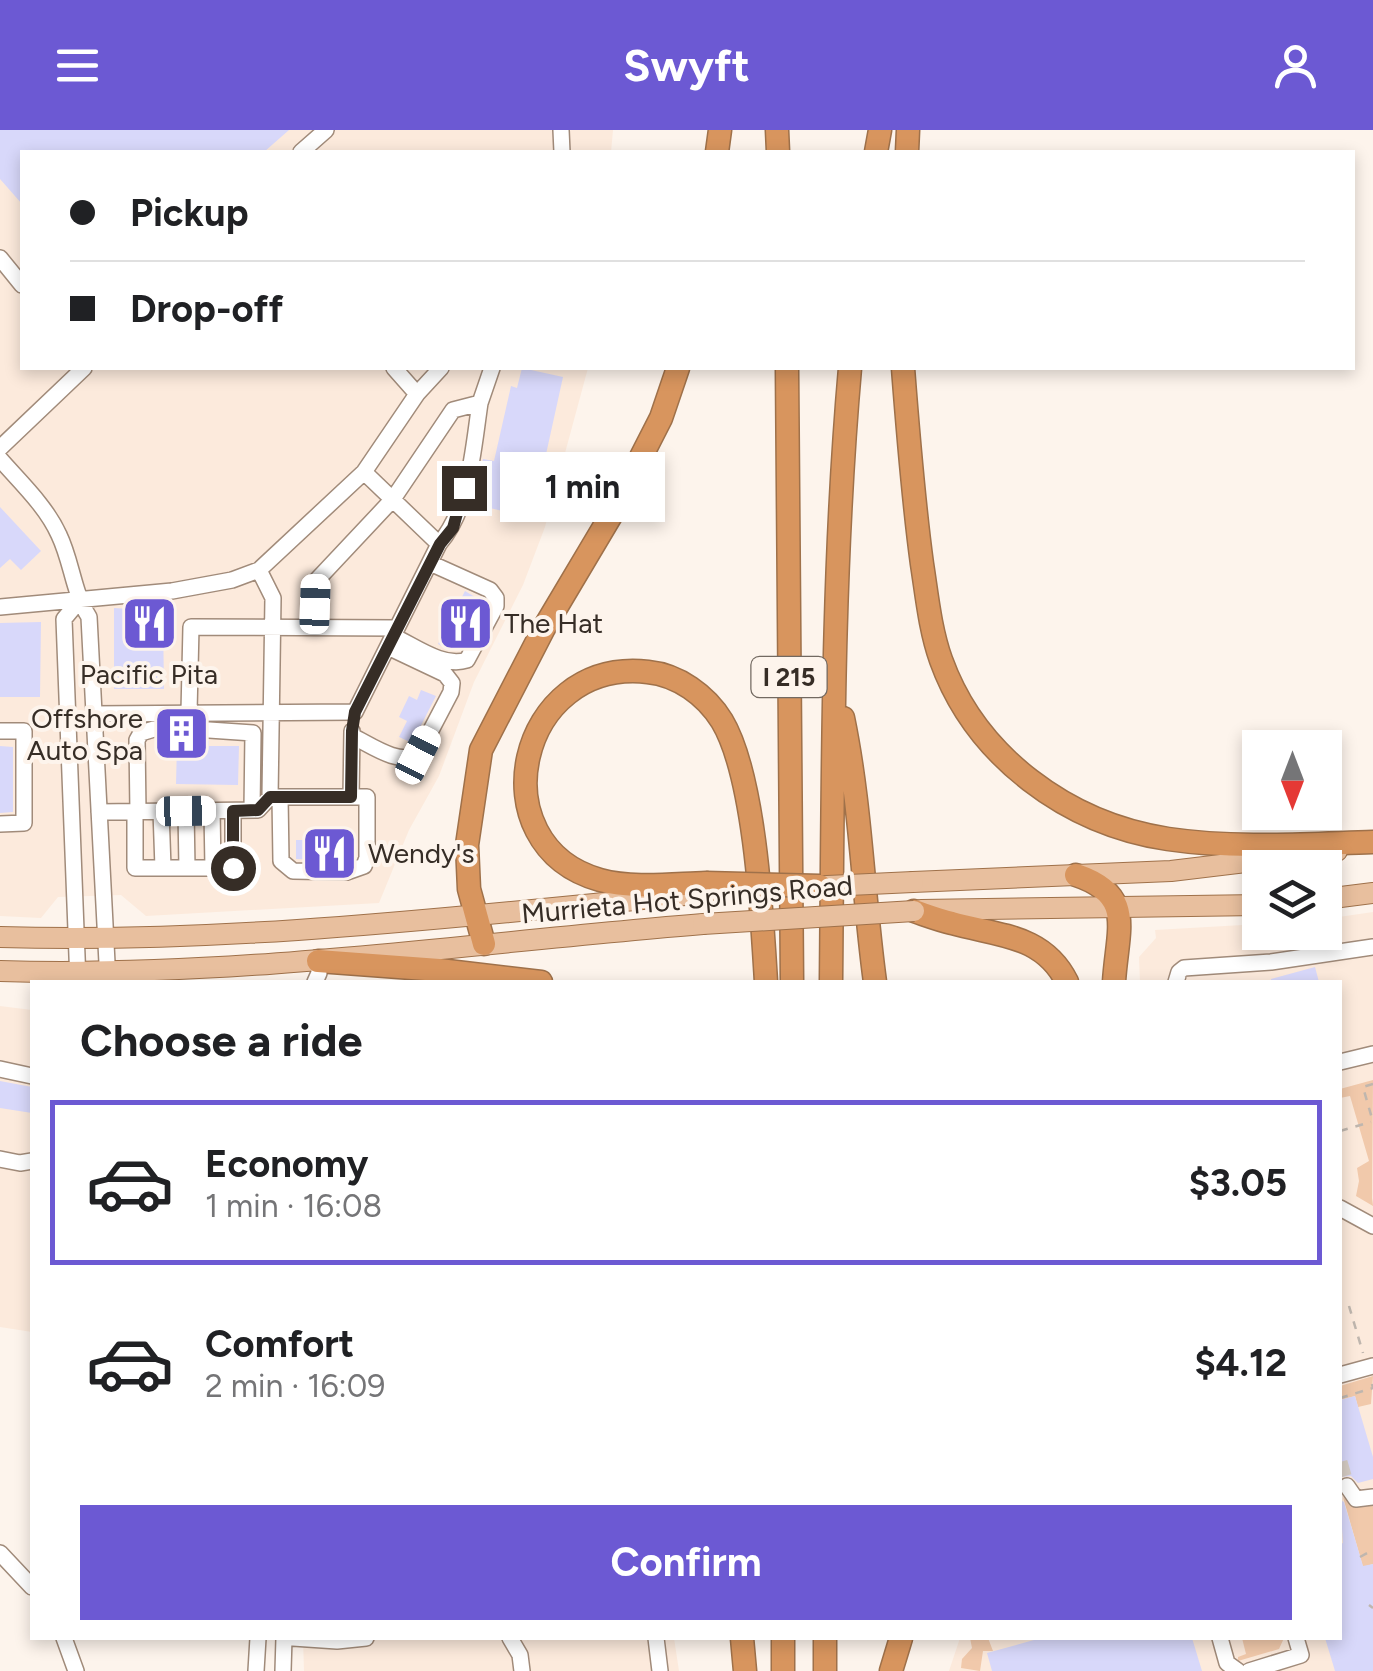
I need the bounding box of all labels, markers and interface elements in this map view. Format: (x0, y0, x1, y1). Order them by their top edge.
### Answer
icon: menu (50, 38, 105, 93)
text: Swyft (623, 38, 750, 92)
icon: person (1268, 38, 1323, 93)
text: Pickup (130, 190, 248, 236)
text: Drop-off (130, 286, 283, 332)
callout: 1 min (499, 453, 664, 523)
route end (442, 466, 487, 511)
text: 1 min (545, 468, 620, 506)
car (299, 573, 331, 635)
restaurant icon: Pacific Pita (119, 593, 179, 653)
restaurant icon: The Hat (435, 593, 495, 653)
place label: The Hat (504, 606, 603, 640)
place label: Pacific Pita (80, 657, 218, 691)
road number: I 215 (752, 657, 826, 697)
place label: Offshore Auto Spa (27, 701, 143, 767)
building icon: Offshore Auto Spa (152, 704, 212, 764)
car (391, 721, 445, 789)
north arrow (1242, 730, 1342, 830)
map controls (1242, 730, 1342, 950)
car (156, 795, 216, 827)
restaurant icon: Wendy's (299, 823, 359, 883)
place label: Wendy's (368, 836, 474, 870)
route start (211, 846, 256, 891)
button: layers (1242, 850, 1342, 950)
street label: Murrieta Hot Springs Road (520, 868, 854, 930)
text: Choose a ride (80, 1013, 362, 1067)
icon: car (85, 1138, 175, 1228)
text: Economy (205, 1141, 368, 1187)
text: $3.05 (1189, 1160, 1287, 1206)
text: 1 min · 16:08 (205, 1187, 382, 1225)
icon: car (85, 1318, 175, 1408)
text: Comfort (205, 1321, 354, 1367)
text: $4.12 (1194, 1340, 1287, 1386)
text: 2 min · 16:09 (205, 1367, 385, 1405)
button: Confirm (80, 1505, 1292, 1620)

